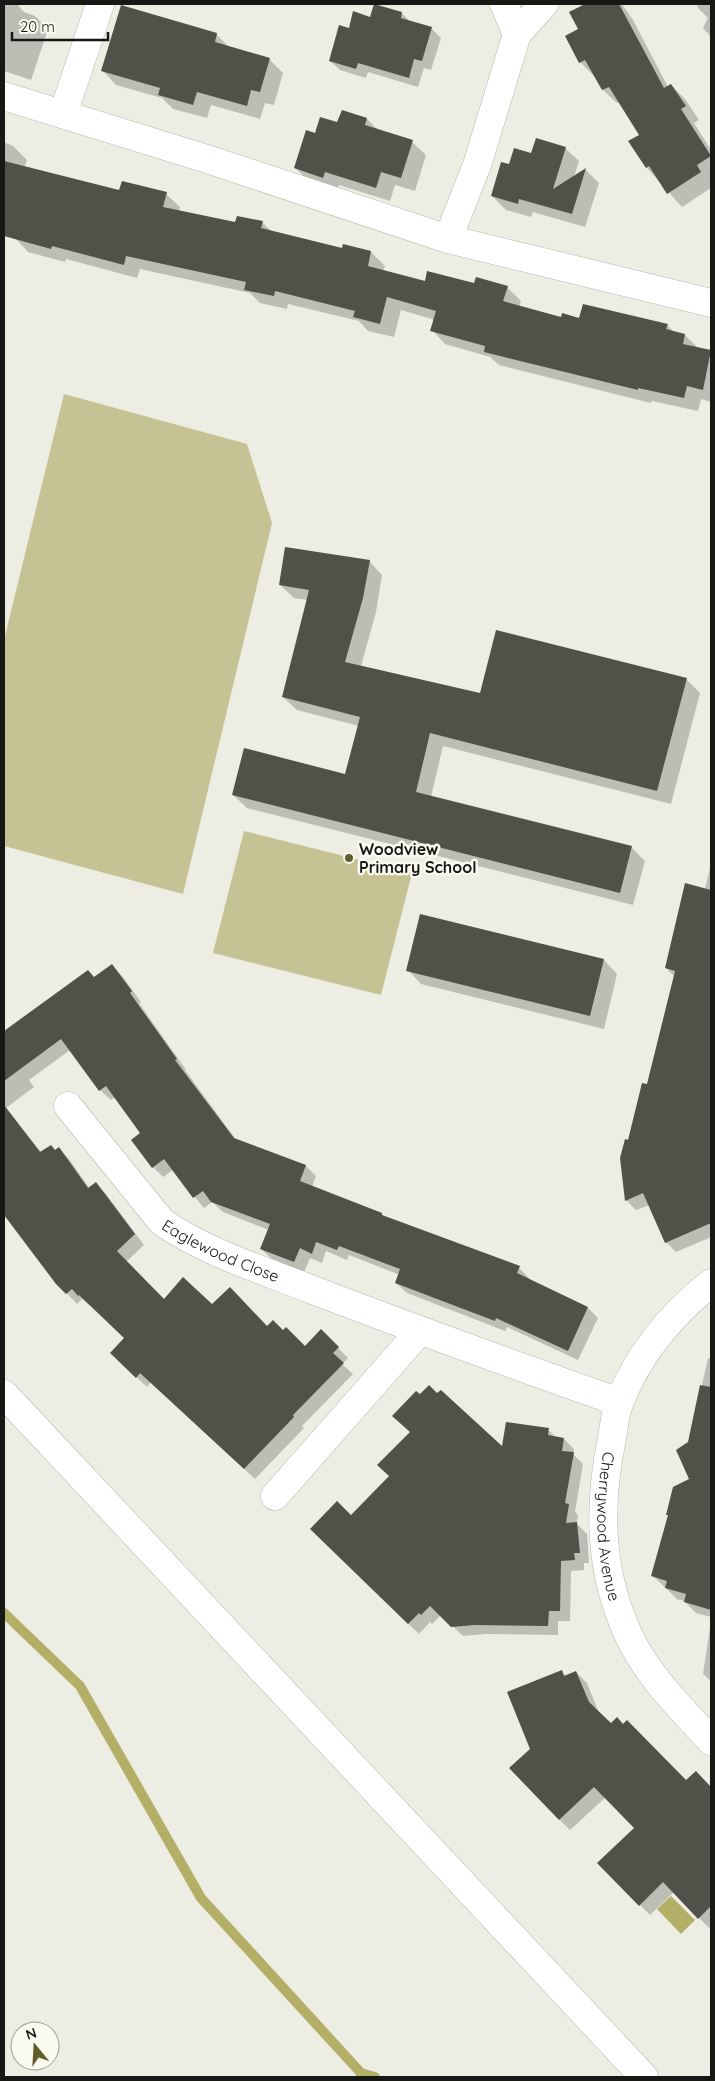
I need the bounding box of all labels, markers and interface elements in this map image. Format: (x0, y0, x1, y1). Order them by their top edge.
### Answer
scale bar (12, 10, 109, 42)
text: 20 m (20, 17, 55, 36)
place label: Woodview Primary School (359, 839, 477, 877)
marker: Woodview Primary School (343, 852, 355, 864)
street label: Eaglewood Close (158, 1215, 282, 1286)
street label: Cherrywood Avenue (593, 1450, 625, 1603)
north arrow (10, 2021, 60, 2071)
text: N (23, 2023, 39, 2044)

